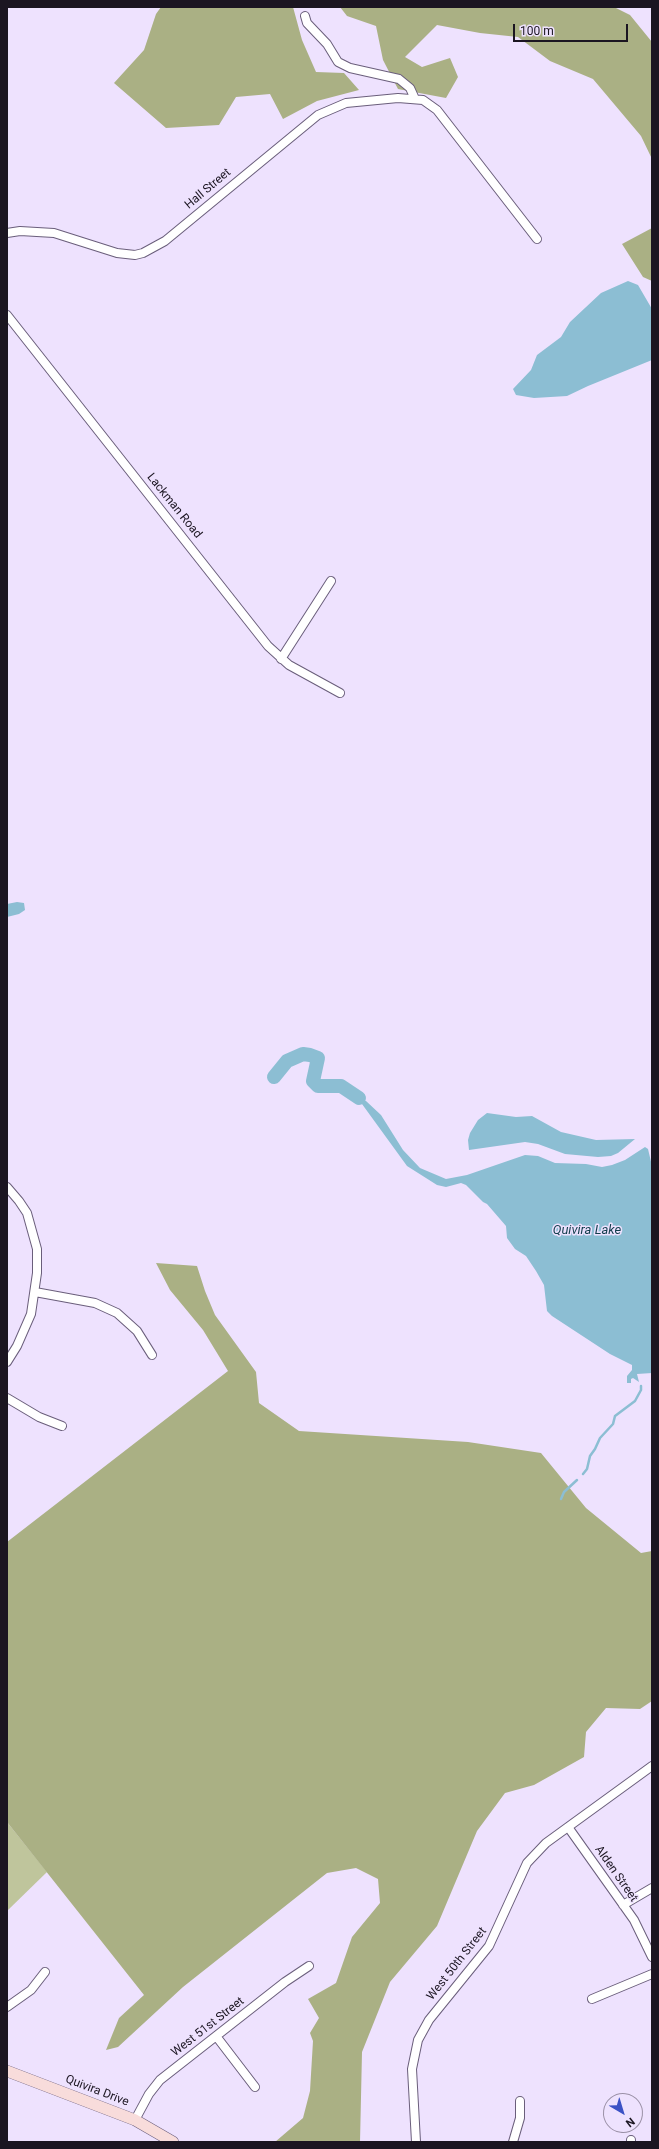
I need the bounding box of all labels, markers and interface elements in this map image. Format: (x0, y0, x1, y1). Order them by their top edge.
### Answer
scale bar (515, 16, 630, 42)
text: 100 m (520, 24, 554, 38)
street label: Hall Street (182, 166, 234, 212)
street label: Lackman Road (143, 471, 205, 541)
water label: Quivira Lake (553, 1223, 621, 1239)
street label: Alden Street (591, 1843, 641, 1905)
street label: West 50th Street (424, 1925, 490, 2003)
street label: West 51st Street (169, 1994, 247, 2060)
street label: Quivira Drive (63, 2072, 131, 2110)
north arrow (603, 2093, 643, 2133)
text: N (623, 2115, 637, 2130)

